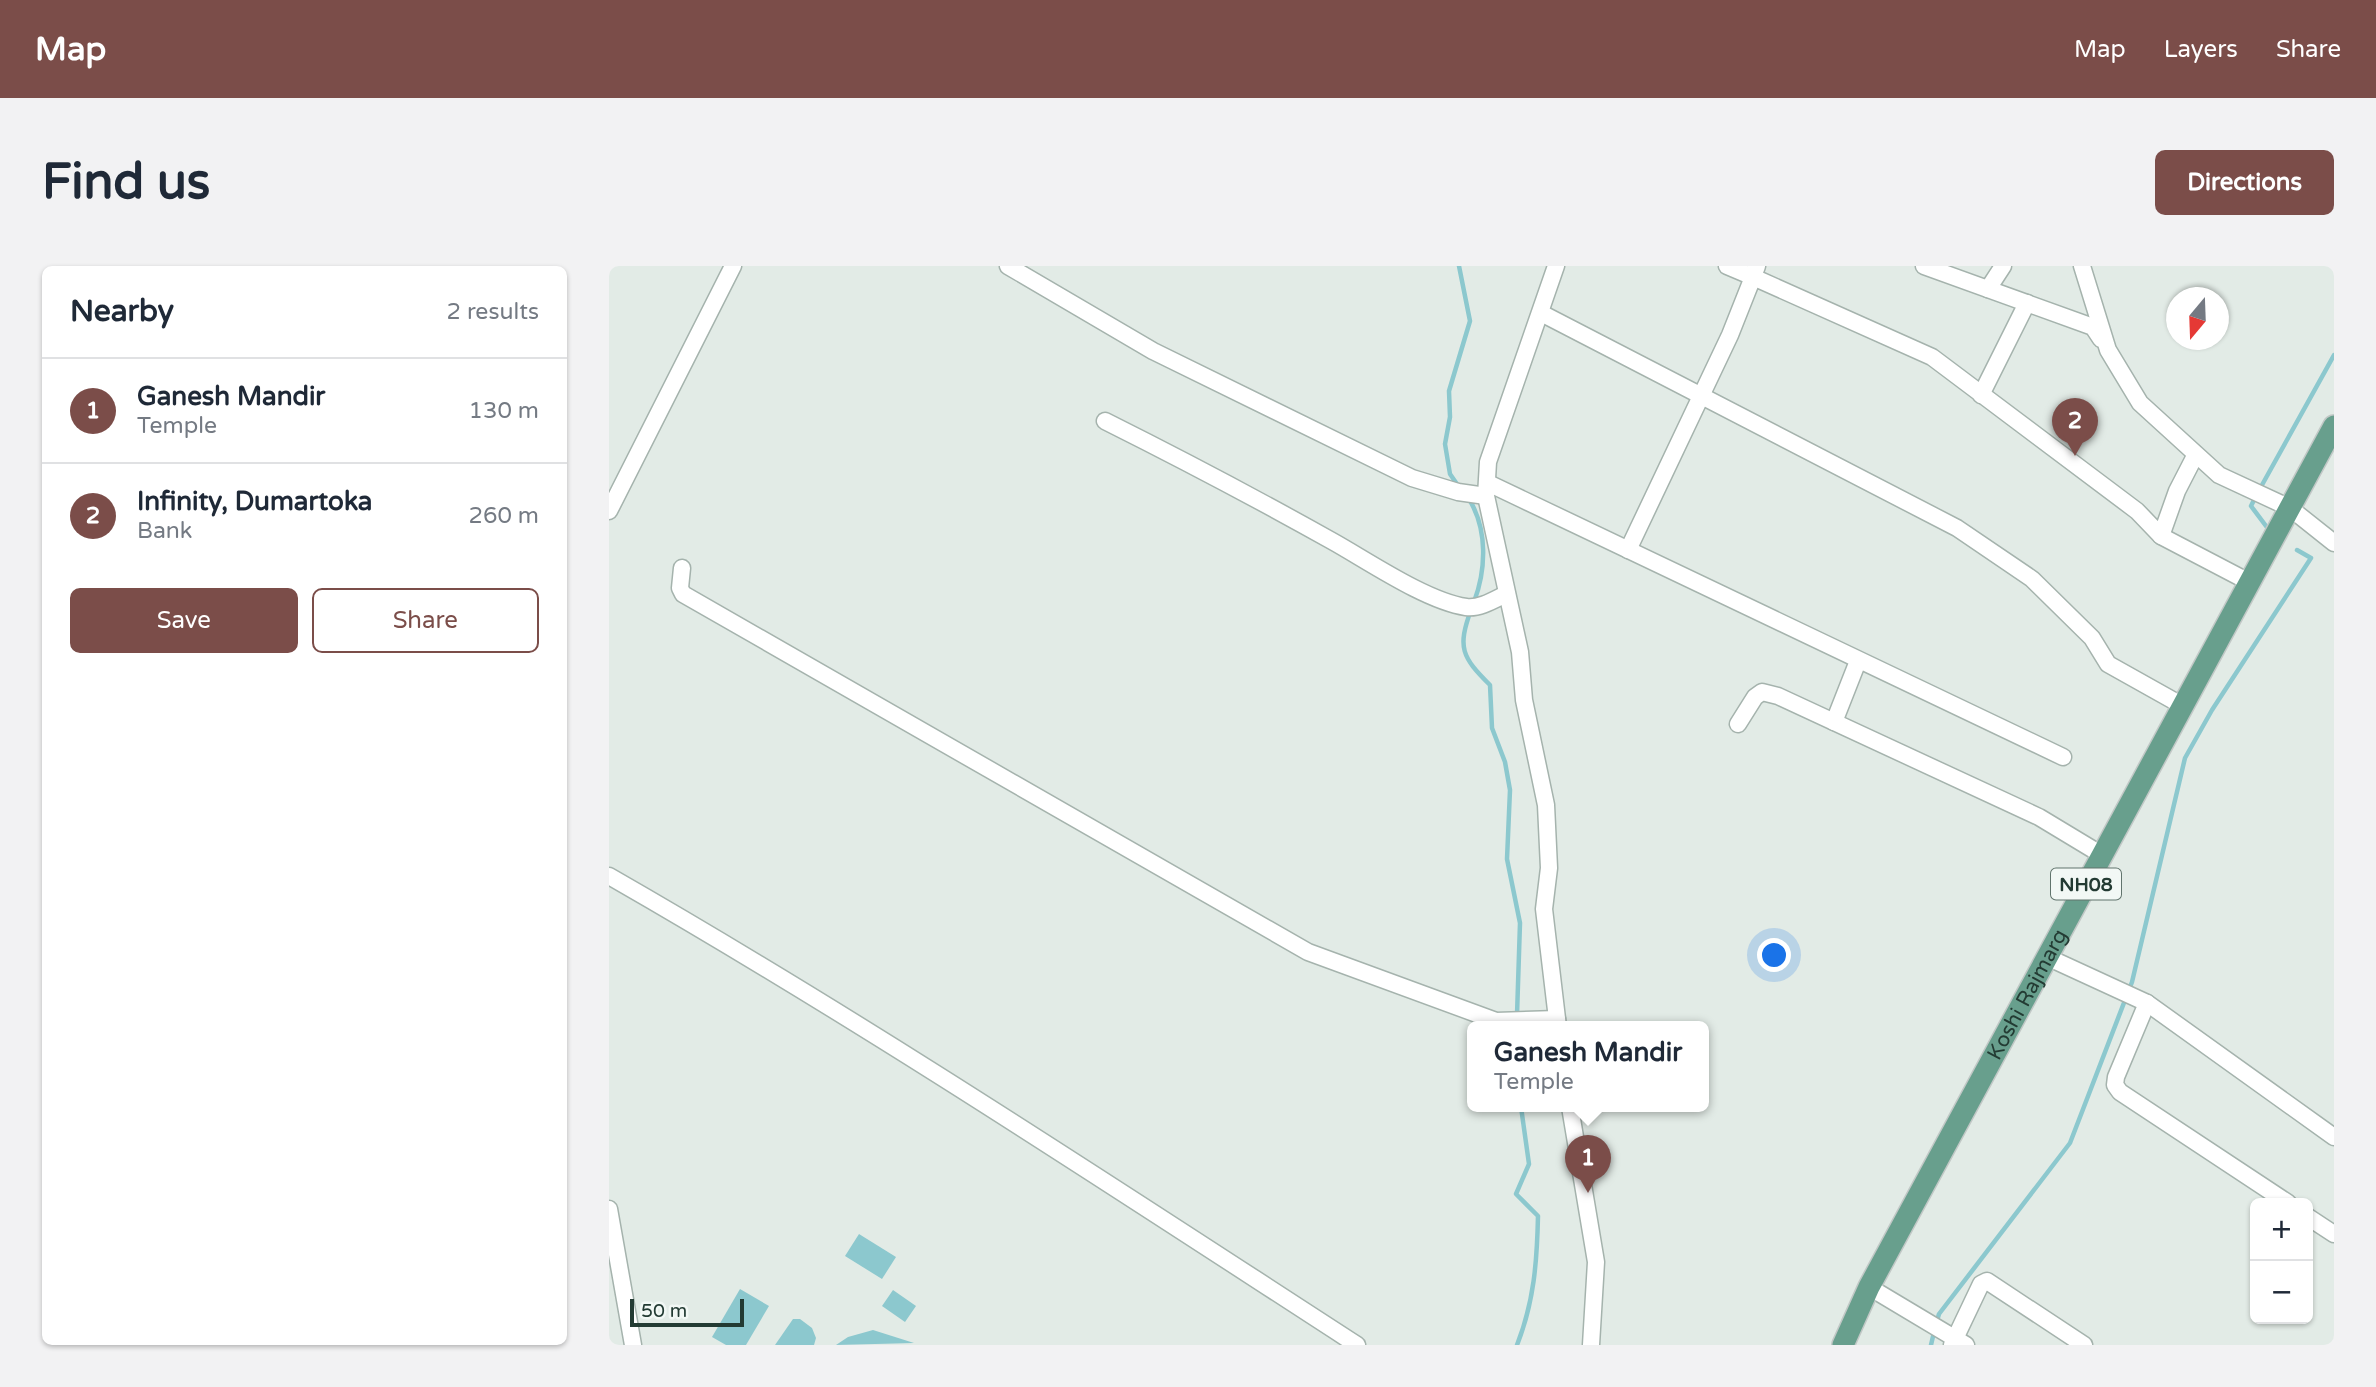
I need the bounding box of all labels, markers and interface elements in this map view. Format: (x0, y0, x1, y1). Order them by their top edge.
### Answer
text: Map (35, 30, 106, 69)
text: Map (2074, 35, 2126, 64)
text: Layers (2164, 35, 2238, 64)
text: Share (2276, 35, 2341, 64)
button: Directions (2155, 150, 2334, 215)
text: Find us (42, 153, 210, 212)
north arrow (2166, 287, 2229, 350)
text: Nearby (70, 293, 174, 330)
text: 2 results (446, 298, 539, 326)
text: Ganesh Mandir (137, 381, 325, 412)
text: 1 (86, 397, 100, 425)
text: 130 m (469, 397, 539, 425)
pin: 2 (2052, 398, 2098, 456)
text: Temple (137, 412, 217, 440)
text: Infinity, Dumartoka (137, 486, 372, 517)
text: 2 (86, 502, 100, 530)
text: 260 m (469, 502, 539, 530)
text: Bank (137, 517, 192, 545)
button: Save (70, 588, 298, 653)
button: Share (312, 588, 539, 653)
road number: NH08 (2051, 869, 2121, 900)
street label: Koshi Rajmarg (1982, 925, 2073, 1064)
your location (1757, 938, 1791, 972)
popup (1467, 1021, 1709, 1112)
text: Ganesh Mandir (1494, 1037, 1682, 1068)
text: Temple (1494, 1068, 1574, 1096)
pin: 1 (1565, 1135, 1611, 1193)
map controls (2250, 1198, 2313, 1324)
button: + (2250, 1198, 2313, 1261)
button: − (2250, 1261, 2313, 1324)
scale bar (630, 1296, 744, 1328)
text: 50 m (641, 1300, 687, 1322)

